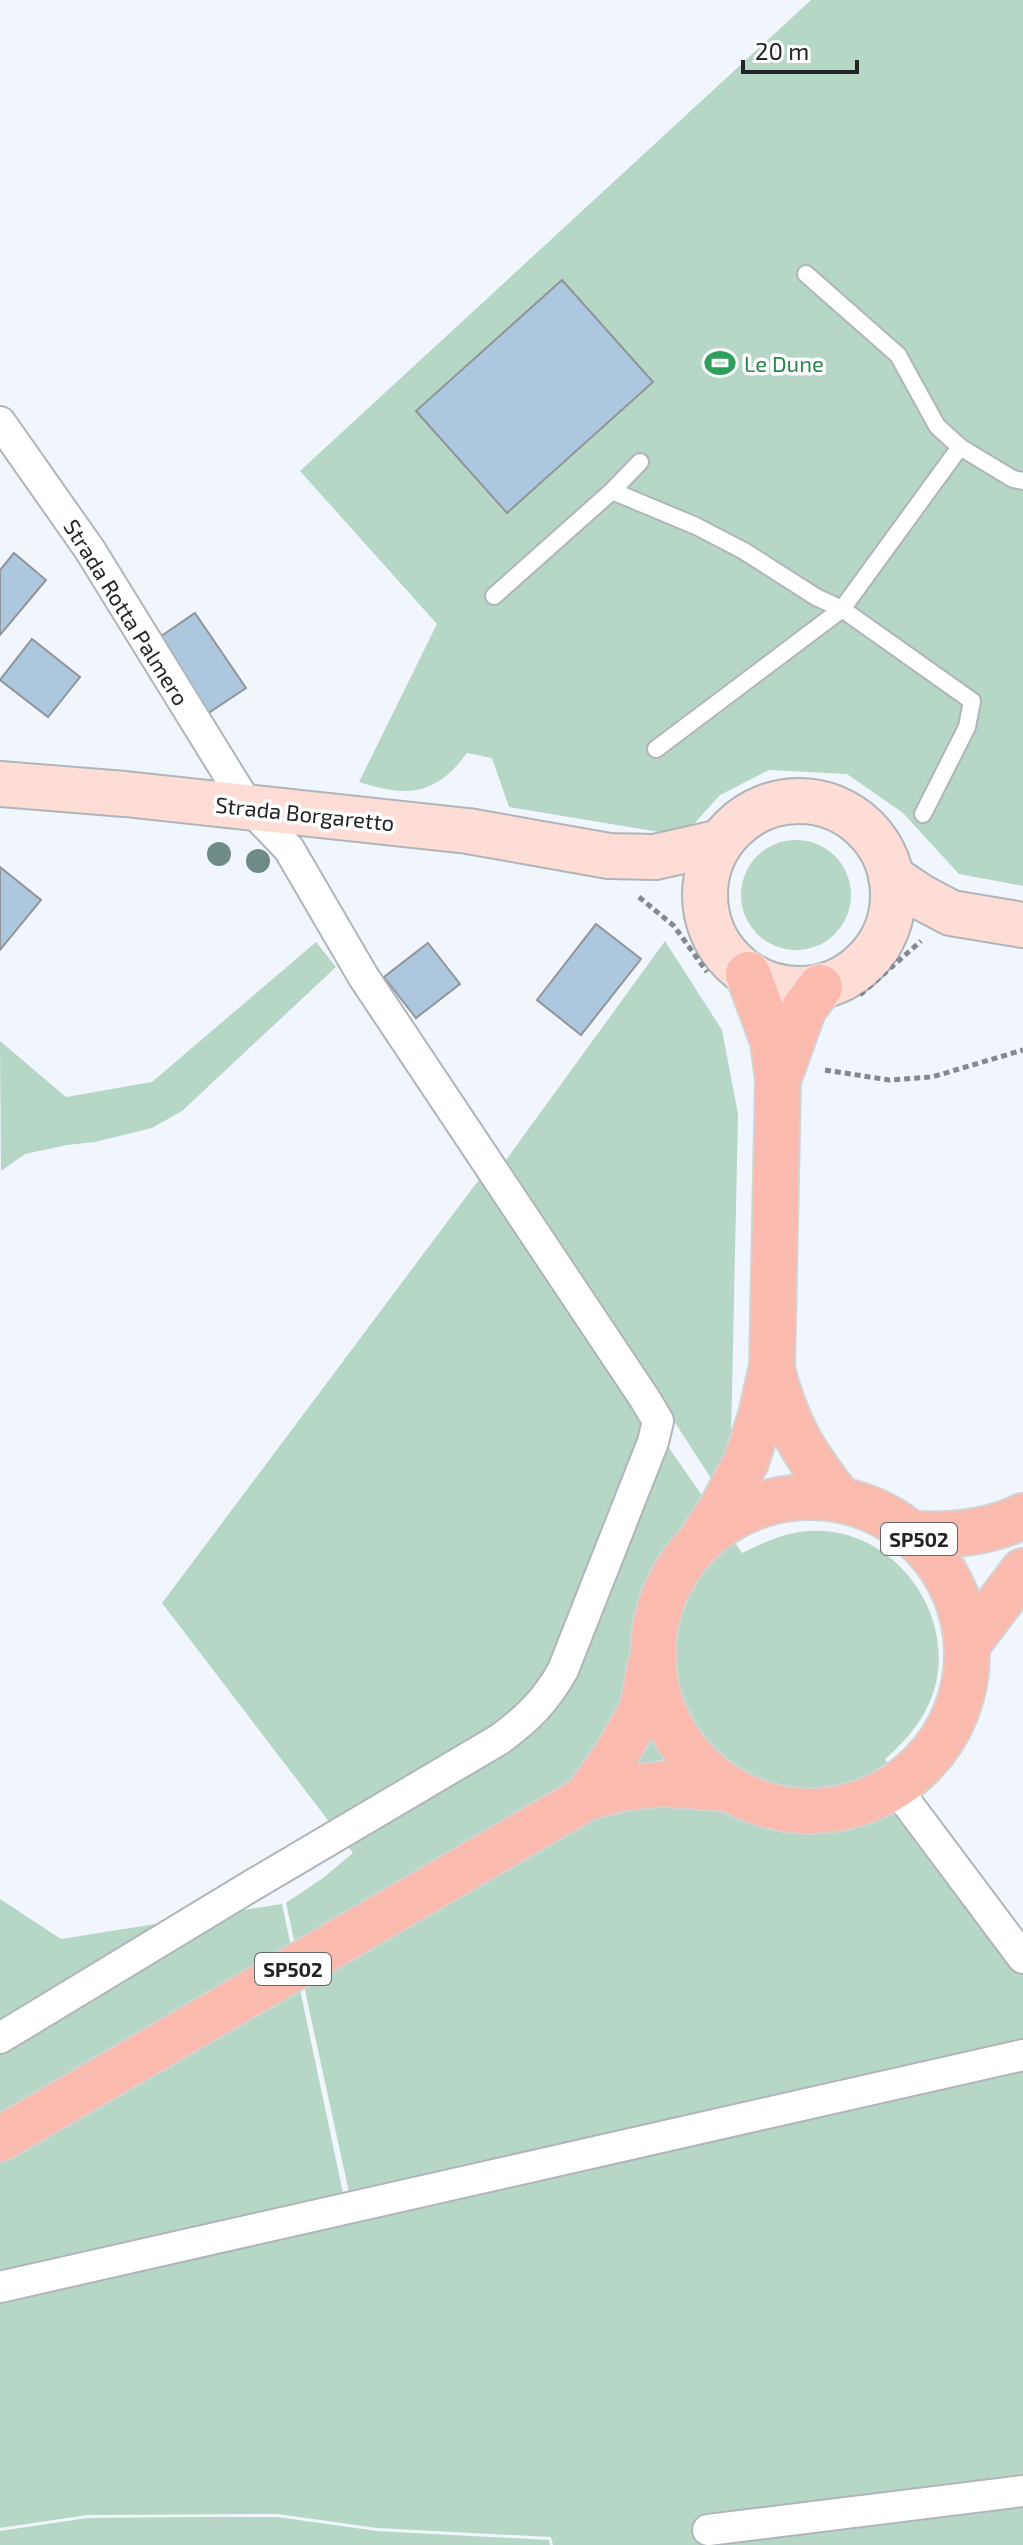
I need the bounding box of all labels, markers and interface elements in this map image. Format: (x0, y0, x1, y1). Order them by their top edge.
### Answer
scale bar (743, 24, 857, 74)
text: 20 m (755, 36, 809, 65)
sports icon: Le Dune (703, 346, 737, 380)
place label: Le Dune (744, 350, 824, 376)
street label: Strada Rotta Palmero (59, 514, 195, 710)
street label: Strada Borgaretto (214, 791, 396, 835)
road number: SP502 (881, 1523, 957, 1555)
road number: SP502 (255, 1953, 331, 1985)

